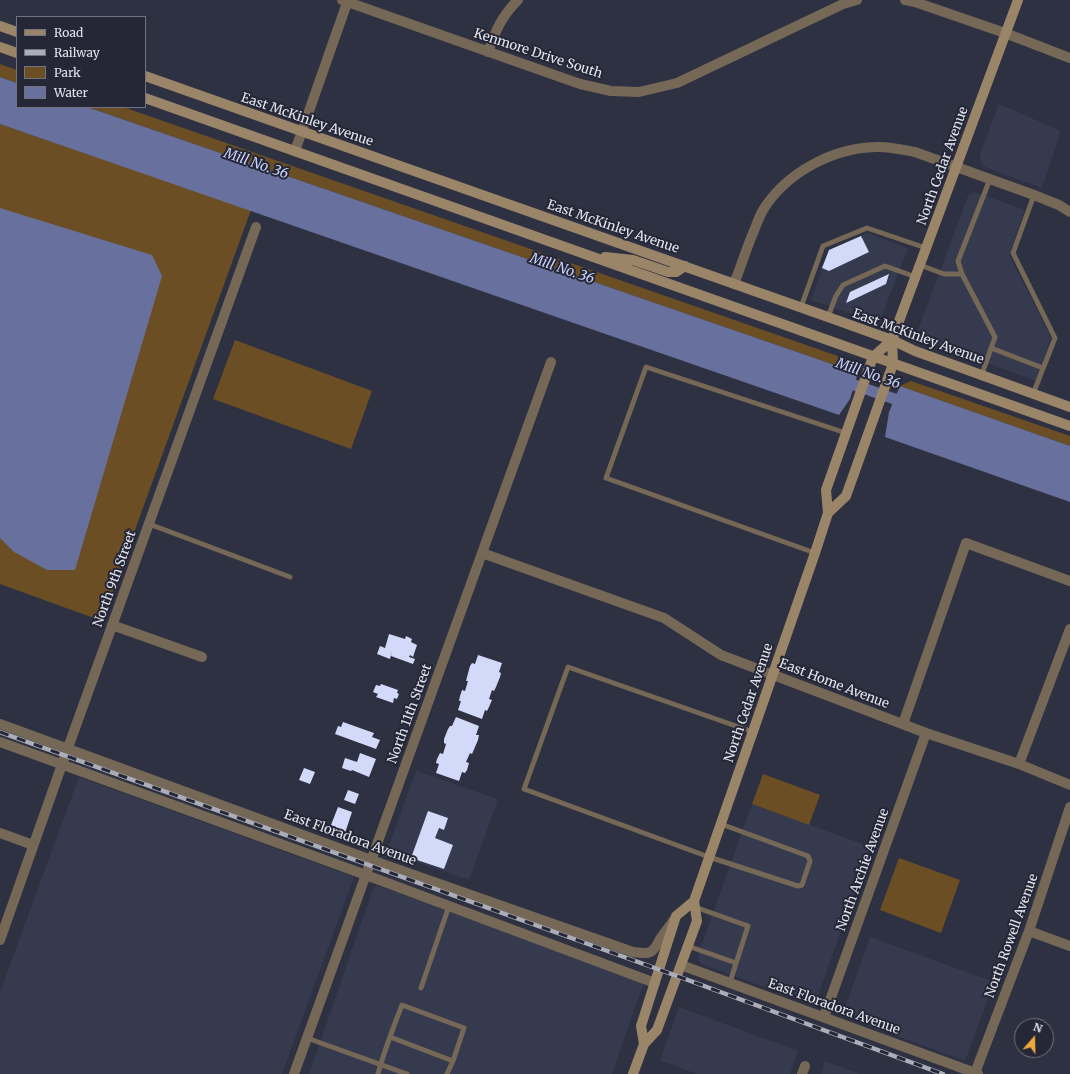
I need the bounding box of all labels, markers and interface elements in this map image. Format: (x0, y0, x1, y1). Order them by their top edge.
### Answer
legend (16, 16, 146, 108)
text: Road (54, 25, 83, 40)
street label: Kenmore Drive South (472, 26, 604, 82)
text: Railway (54, 45, 100, 60)
text: Park (54, 65, 81, 80)
text: Water (54, 85, 88, 100)
street label: East McKinley Avenue (239, 90, 375, 150)
street label: North Cedar Avenue (914, 105, 972, 227)
water label: Mill No. 36 (221, 145, 291, 183)
street label: East McKinley Avenue (545, 197, 681, 257)
water label: Mill No. 36 (527, 250, 597, 288)
street label: East McKinley Avenue (850, 306, 986, 368)
water label: Mill No. 36 (833, 355, 903, 393)
street label: North 9th Street (90, 529, 140, 629)
street label: North Cedar Avenue (721, 641, 777, 765)
street label: East Home Avenue (777, 656, 891, 712)
street label: North 11th Street (385, 662, 435, 766)
street label: East Floradora Avenue (282, 807, 418, 869)
street label: North Archie Avenue (834, 807, 892, 933)
street label: North Rowell Avenue (982, 872, 1042, 1000)
street label: East Floradora Avenue (766, 976, 902, 1038)
north arrow (1014, 1018, 1054, 1058)
text: N (1031, 1020, 1044, 1036)

